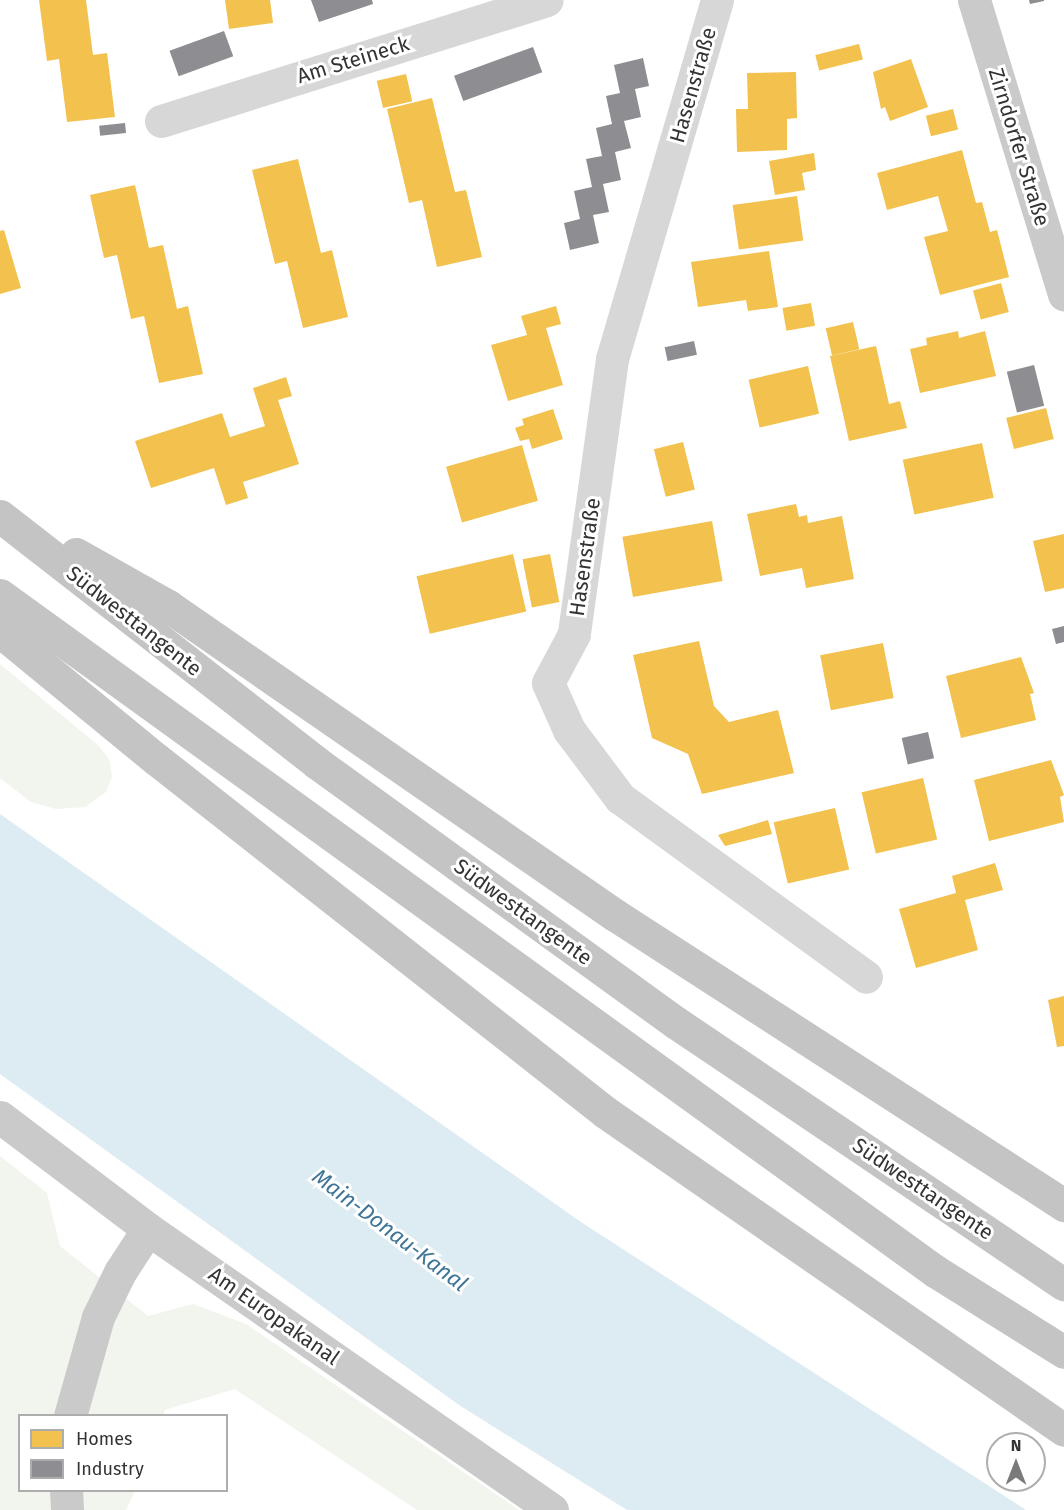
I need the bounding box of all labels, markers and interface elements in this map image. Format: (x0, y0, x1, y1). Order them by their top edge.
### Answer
street label: Hasenstraße (664, 24, 722, 146)
street label: Am Steineck (294, 31, 412, 89)
street label: Zirndorfer Straße (983, 65, 1055, 229)
street label: Hasenstraße (564, 496, 606, 618)
street label: Südwesttangente (61, 560, 207, 682)
street label: Südwesttangente (449, 854, 597, 970)
street label: Südwesttangente (848, 1133, 998, 1245)
water label: Main-Donau-Kanal (307, 1163, 473, 1297)
street label: Am Europakanal (204, 1262, 344, 1370)
legend (18, 1414, 228, 1492)
text: Homes (76, 1428, 132, 1450)
north arrow (986, 1432, 1046, 1492)
text: N (1011, 1436, 1021, 1455)
text: Industry (76, 1458, 144, 1480)

